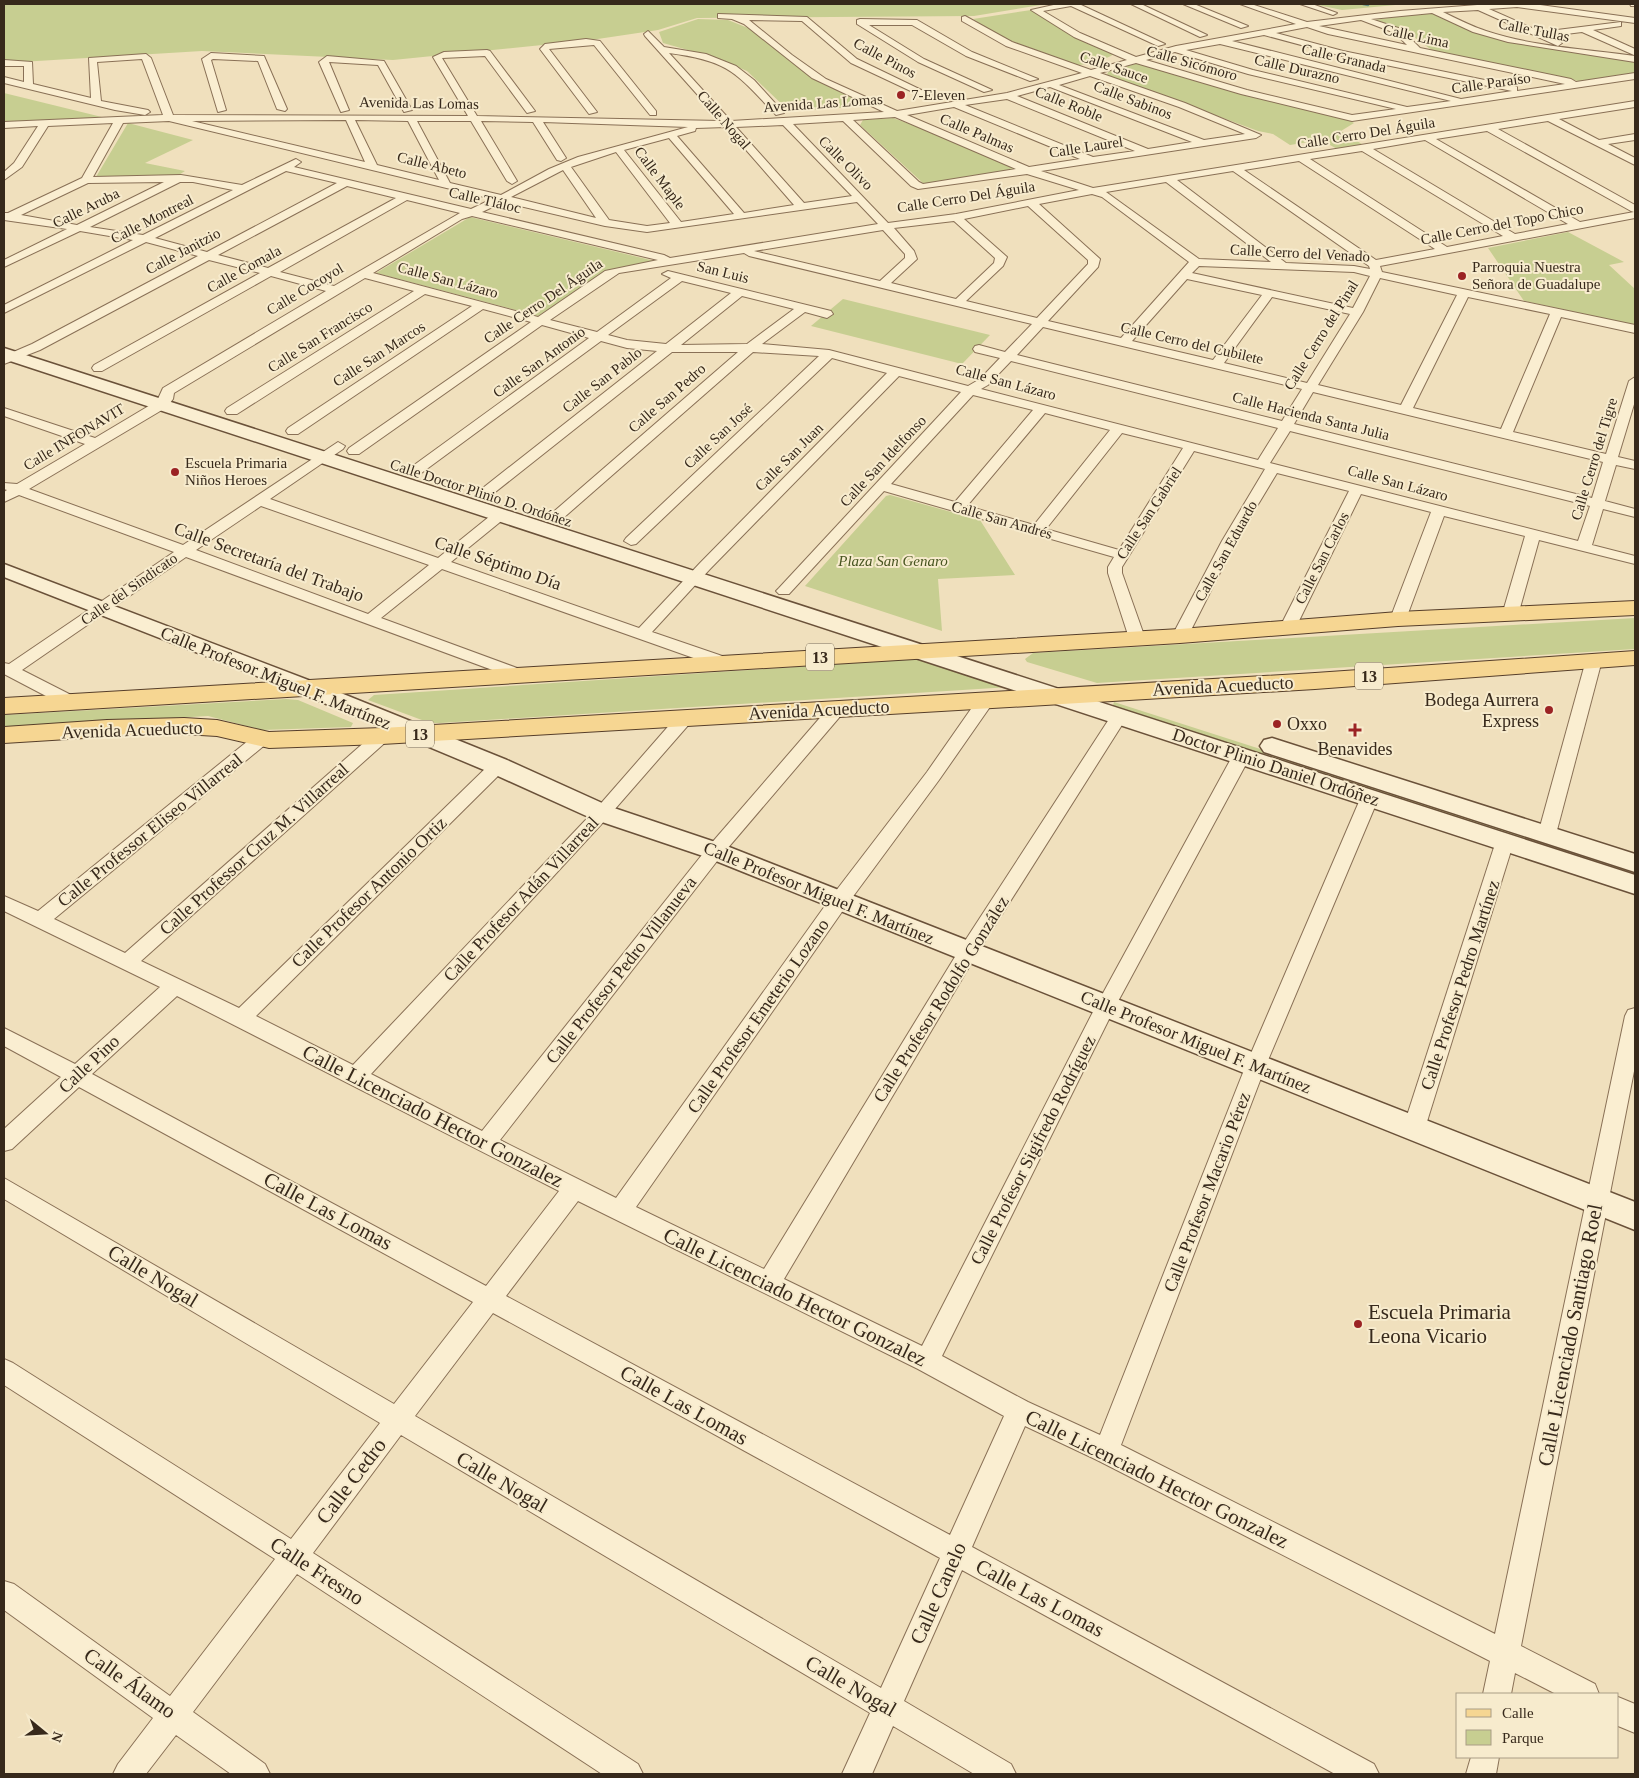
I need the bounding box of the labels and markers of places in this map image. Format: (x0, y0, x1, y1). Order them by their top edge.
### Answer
place label: 7-Eleven (911, 87, 966, 103)
marker: 7-Eleven (895, 89, 907, 101)
place label: Parroquia Nuestra Señora de Guadalupe (1472, 259, 1601, 292)
marker: Parroquia Nuestra Señora de Guadalupe (1456, 270, 1468, 282)
place label: Escuela Primaria Niños Heroes (185, 455, 287, 488)
marker: Escuela Primaria Niños Heroes (169, 466, 181, 478)
place label: Bodega Aurrera Express (1425, 690, 1539, 731)
marker: Bodega Aurrera Express (1543, 704, 1555, 716)
place label: Oxxo (1287, 714, 1327, 734)
marker: Oxxo (1271, 718, 1283, 730)
marker: Benavides (1349, 724, 1361, 736)
place label: Benavides (1318, 739, 1392, 759)
place label: Escuela Primaria Leona Vicario (1368, 1300, 1512, 1348)
marker: Escuela Primaria Leona Vicario (1352, 1318, 1364, 1330)

